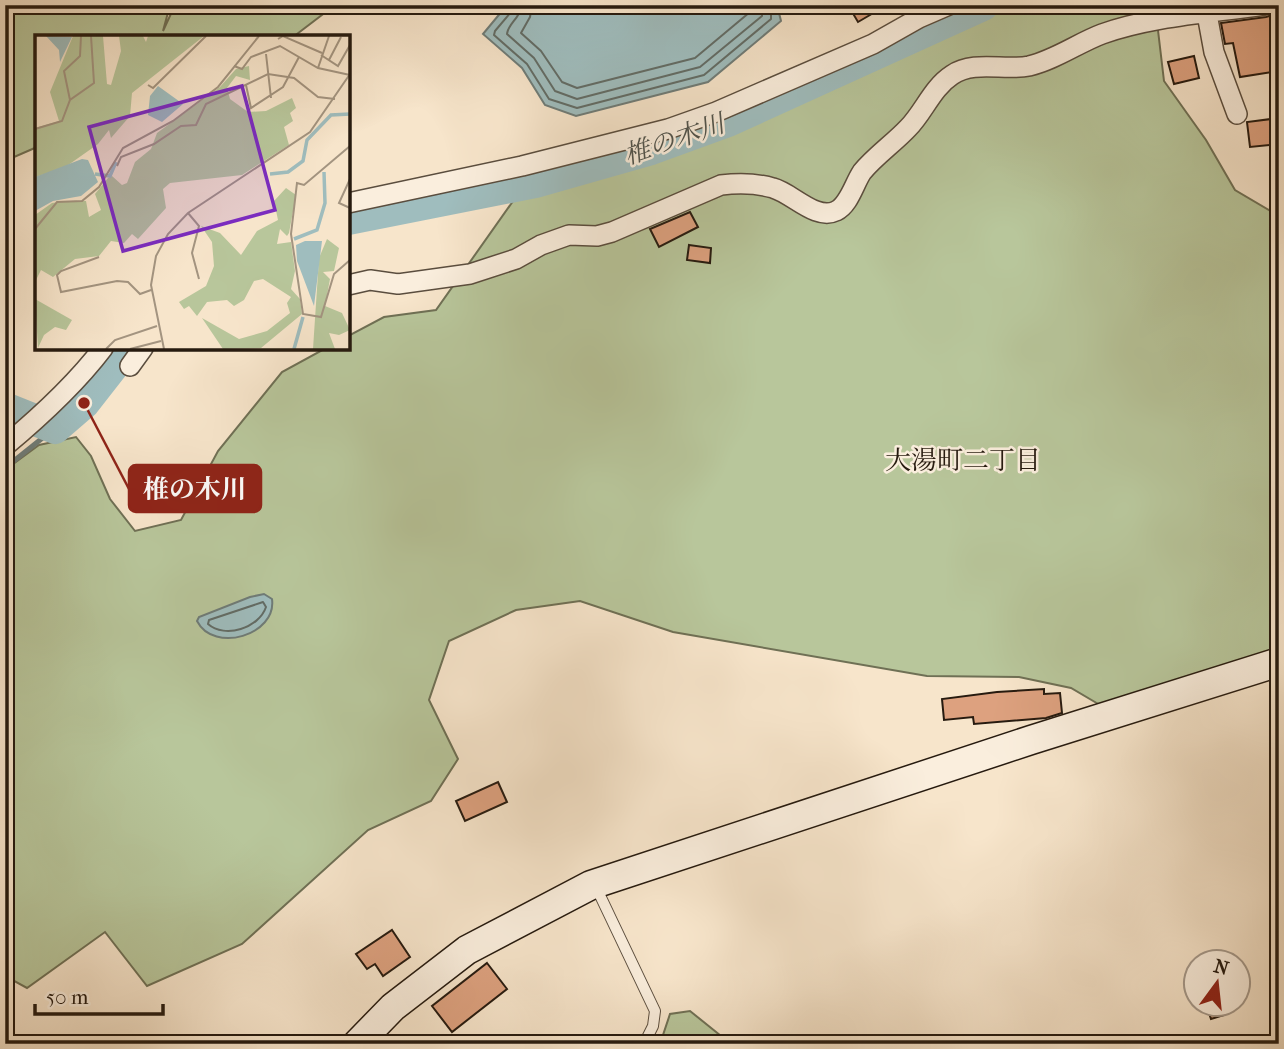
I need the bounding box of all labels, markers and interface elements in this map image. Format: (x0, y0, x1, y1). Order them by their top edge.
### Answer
inset map (35, 35, 350, 350)
water label: 椎の木川 (620, 107, 731, 171)
district label: 大湯町二丁目 (885, 445, 1041, 476)
callout: 椎の木川 (129, 465, 261, 512)
text: 椎の木川 (143, 474, 247, 505)
north arrow (1182, 948, 1252, 1018)
text: N (1211, 955, 1232, 980)
scale bar (35, 972, 163, 1016)
text: 50 m (46, 985, 89, 1009)

